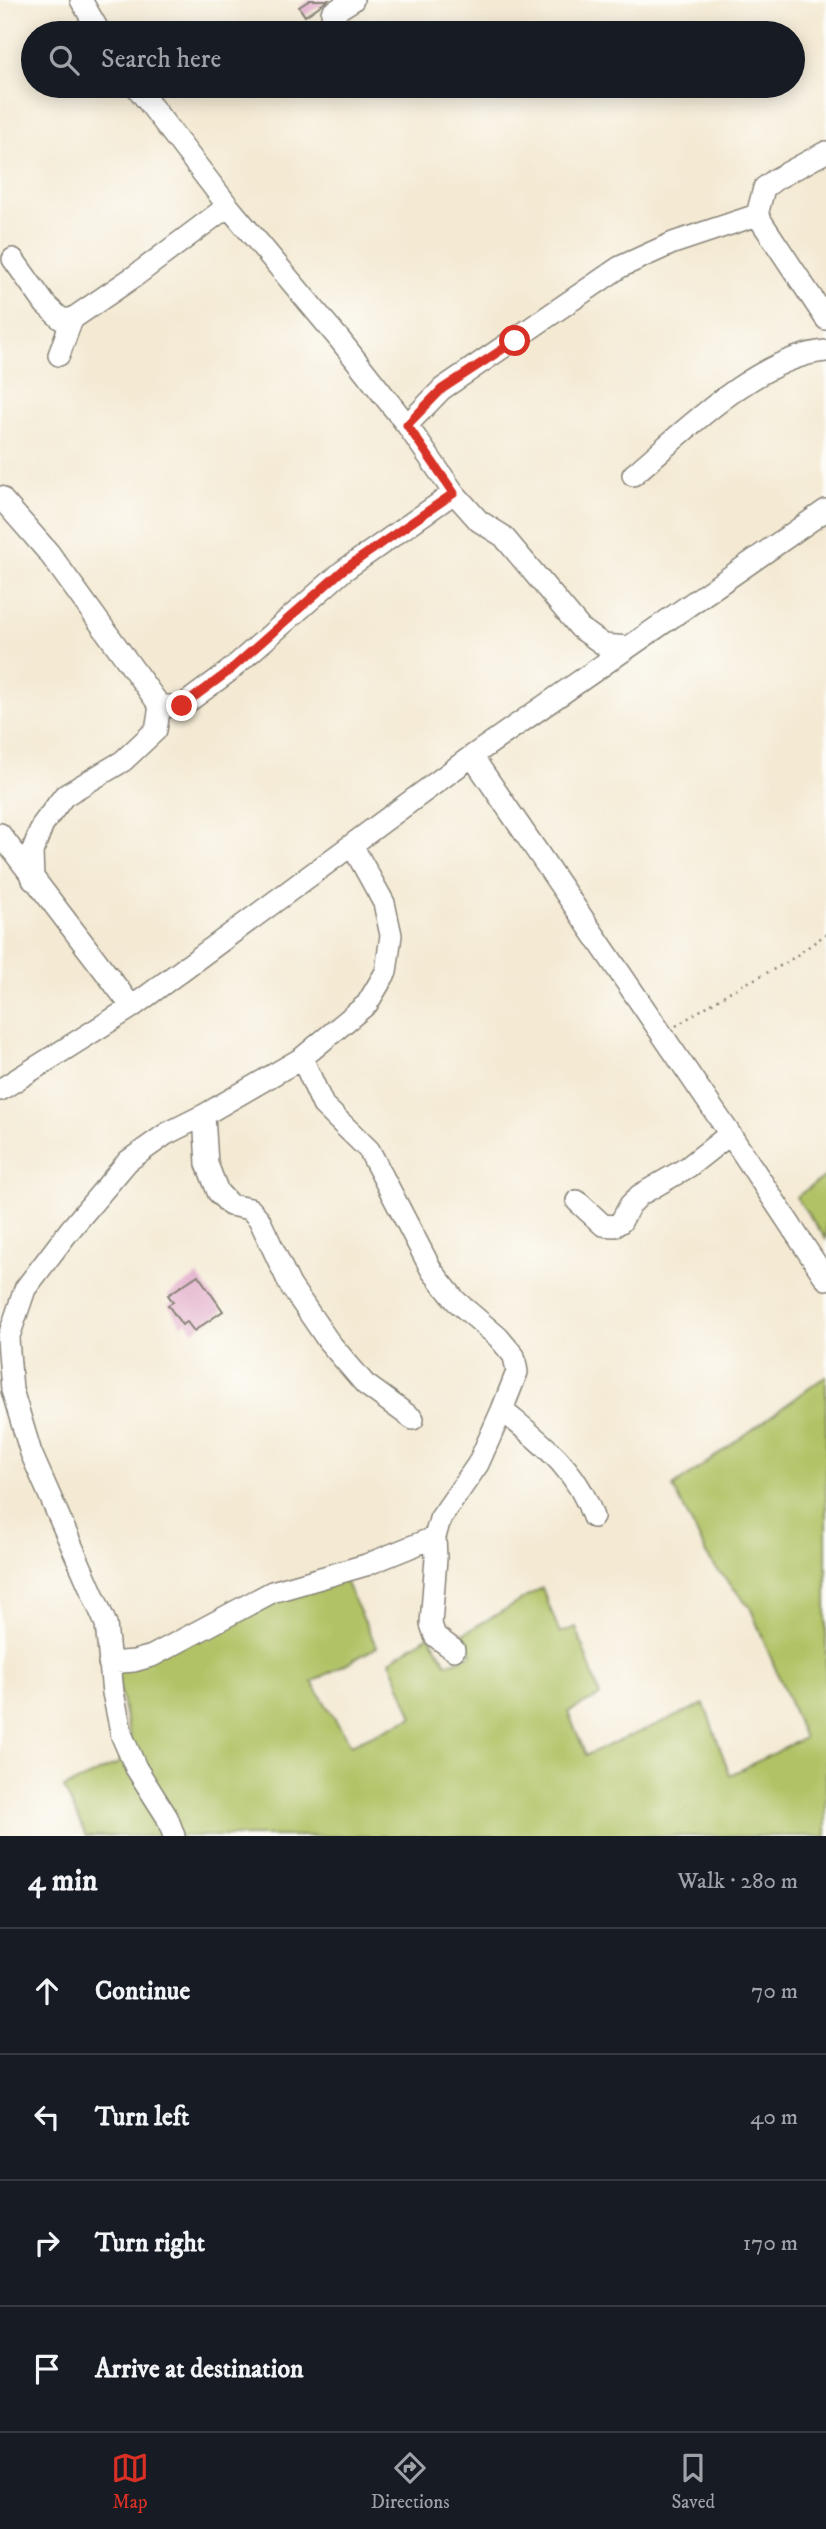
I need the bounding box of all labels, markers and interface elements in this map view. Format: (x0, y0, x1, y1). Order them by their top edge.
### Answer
search box (21, 21, 805, 98)
icon: search (45, 41, 83, 79)
text: Search here (101, 43, 221, 76)
route start (499, 325, 530, 356)
route end (166, 690, 197, 721)
text: 4 min (28, 1863, 98, 1900)
text: Walk · 280 m (677, 1867, 798, 1896)
icon: ahead (28, 1972, 66, 2010)
text: Continue (95, 1975, 190, 2008)
text: 70 m (751, 1977, 798, 2006)
icon: left (28, 2098, 66, 2136)
text: Turn left (95, 2101, 189, 2134)
text: 40 m (750, 2103, 798, 2132)
icon: right (28, 2224, 66, 2262)
text: Turn right (95, 2227, 205, 2260)
text: 170 m (743, 2229, 798, 2258)
icon: arrive (28, 2350, 66, 2388)
text: Arrive at destination (95, 2353, 304, 2386)
tab: Map (111, 2449, 149, 2514)
tab: Directions (371, 2449, 450, 2514)
tab: Saved (671, 2449, 715, 2514)

